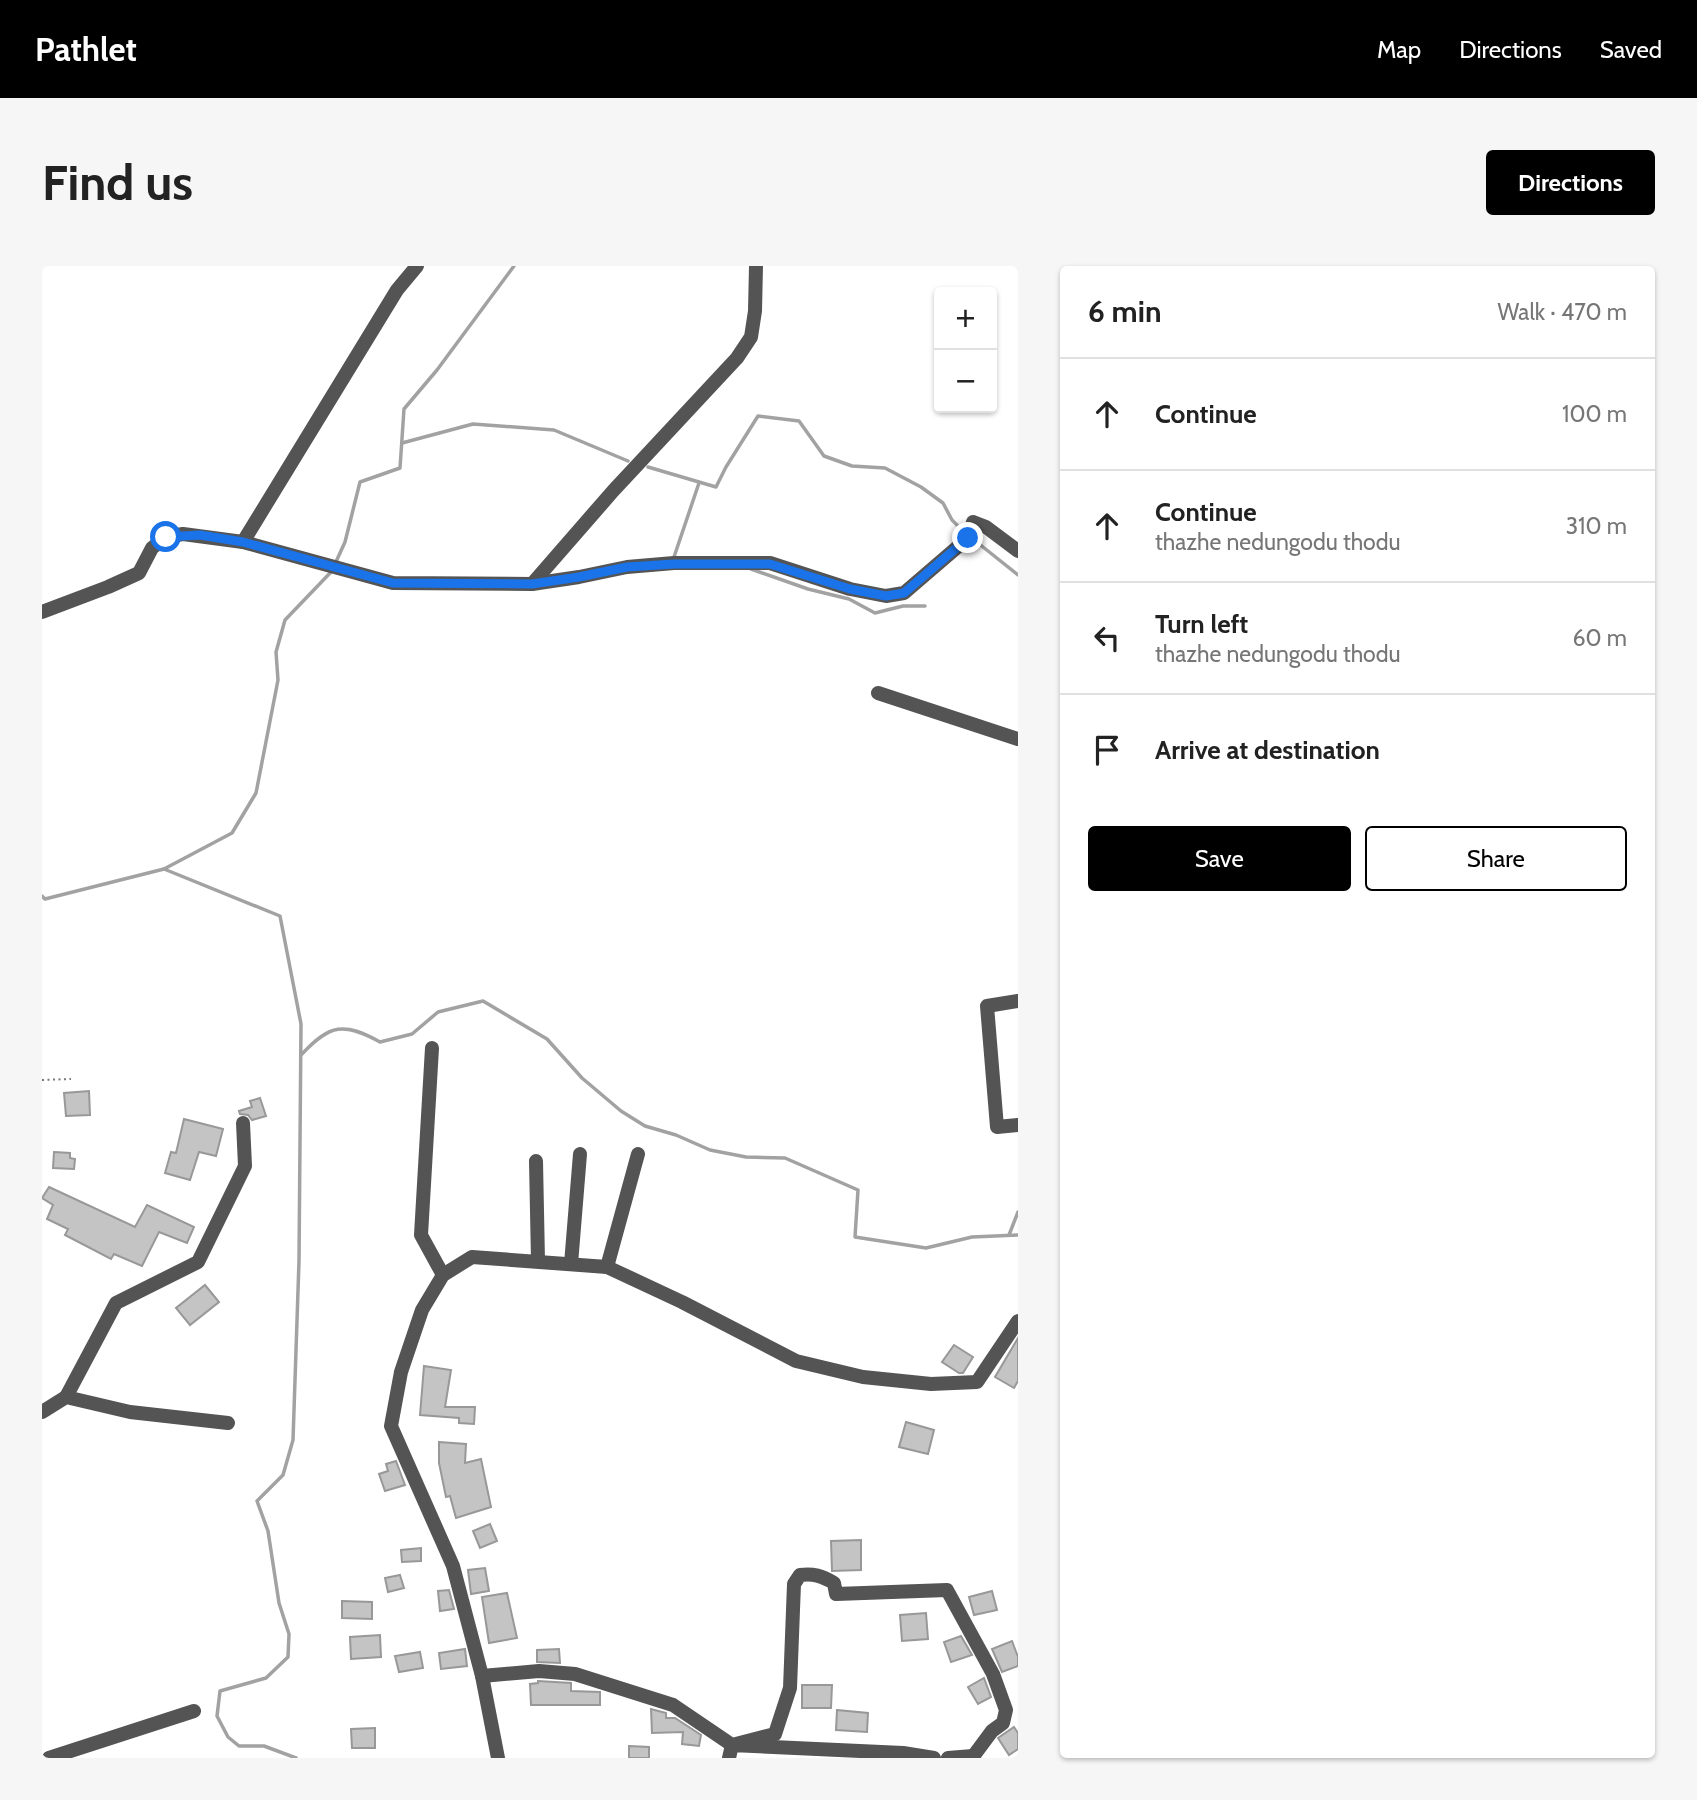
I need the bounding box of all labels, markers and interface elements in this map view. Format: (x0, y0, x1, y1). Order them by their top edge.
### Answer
text: Pathlet (35, 29, 137, 69)
text: Map (1377, 35, 1421, 64)
text: Directions (1459, 35, 1562, 64)
text: Saved (1600, 35, 1662, 64)
button: Directions (1486, 150, 1655, 215)
text: Find us (42, 153, 193, 212)
map controls (934, 287, 997, 413)
button: + (934, 287, 997, 350)
text: 6 min (1088, 293, 1161, 330)
text: Walk · 470 m (1498, 298, 1627, 326)
button: − (934, 350, 997, 413)
icon: ahead (1088, 395, 1126, 433)
text: Continue (1155, 398, 1257, 430)
text: 100 m (1562, 400, 1627, 428)
text: Continue (1155, 496, 1257, 528)
icon: ahead (1088, 507, 1126, 545)
text: 310 m (1566, 512, 1627, 540)
route start (150, 521, 181, 552)
route end (952, 522, 983, 553)
text: thazhe nedungodu thodu (1155, 528, 1401, 556)
text: Turn left (1155, 608, 1248, 640)
icon: left (1088, 619, 1126, 657)
text: 60 m (1573, 624, 1627, 652)
text: thazhe nedungodu thodu (1155, 640, 1401, 668)
icon: arrive (1088, 731, 1126, 769)
text: Arrive at destination (1155, 734, 1380, 766)
button: Save (1088, 826, 1351, 891)
button: Share (1365, 826, 1627, 891)

